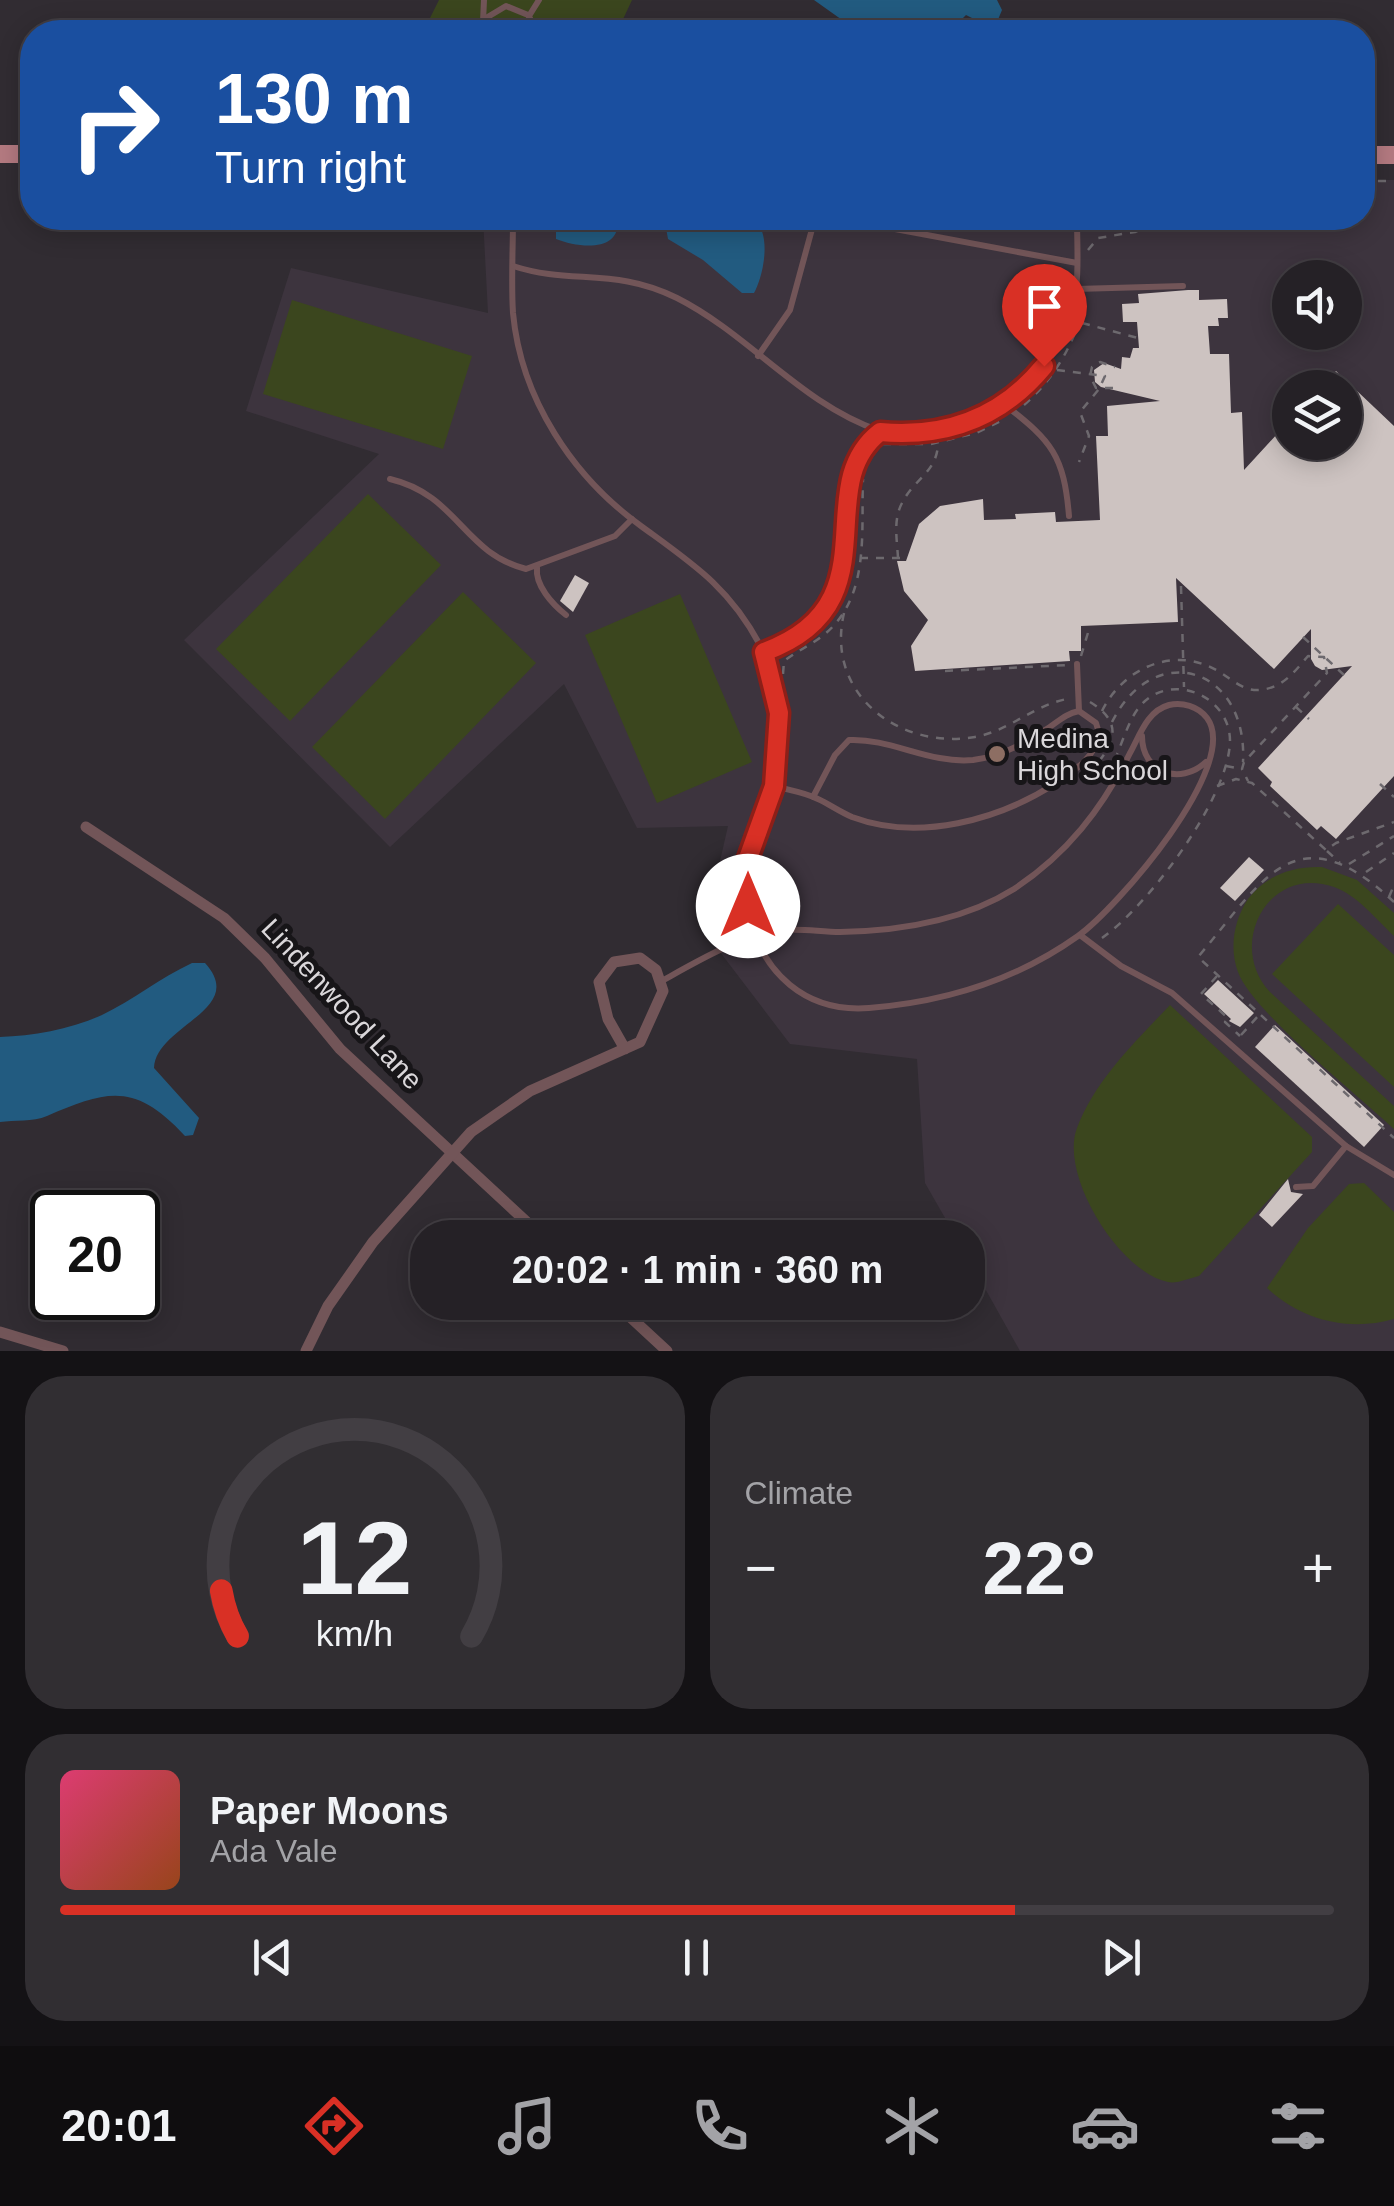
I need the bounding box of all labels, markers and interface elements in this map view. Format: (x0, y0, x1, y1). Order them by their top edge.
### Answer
icon: right (50, 60, 180, 190)
text: 130 m (215, 60, 413, 138)
text: Turn right (215, 142, 406, 193)
map controls (1272, 260, 1362, 460)
button: sound (1272, 260, 1362, 350)
pin (1002, 264, 1087, 367)
icon: arrive (1017, 279, 1072, 334)
button: layers (1272, 370, 1362, 460)
place label: Medina High School (1017, 723, 1168, 786)
marker: Medina High School (986, 743, 1008, 765)
position arrow (696, 854, 800, 958)
street label: Lindenwood Lane (255, 913, 429, 1095)
speed limit sign: 20 (30, 1190, 160, 1320)
text: 20:02 · 1 min · 360 m (512, 1249, 883, 1291)
text: Climate (745, 1475, 853, 1511)
text: 12 (297, 1500, 413, 1616)
text: 22° (983, 1526, 1096, 1610)
text: − (745, 1537, 777, 1599)
text: + (1302, 1537, 1334, 1599)
text: km/h (316, 1614, 393, 1654)
text: Paper Moons (210, 1790, 449, 1832)
text: Ada Vale (210, 1833, 338, 1869)
icon: previous (245, 1930, 300, 1985)
icon: pause (669, 1930, 724, 1985)
icon: next (1094, 1930, 1149, 1985)
icon: directions (299, 2091, 369, 2161)
icon: music (492, 2091, 562, 2161)
icon: phone (685, 2091, 755, 2161)
icon: climate (877, 2091, 947, 2161)
icon: car (1070, 2091, 1140, 2161)
icon: filters (1263, 2091, 1333, 2161)
text: 20:01 (61, 2100, 176, 2151)

